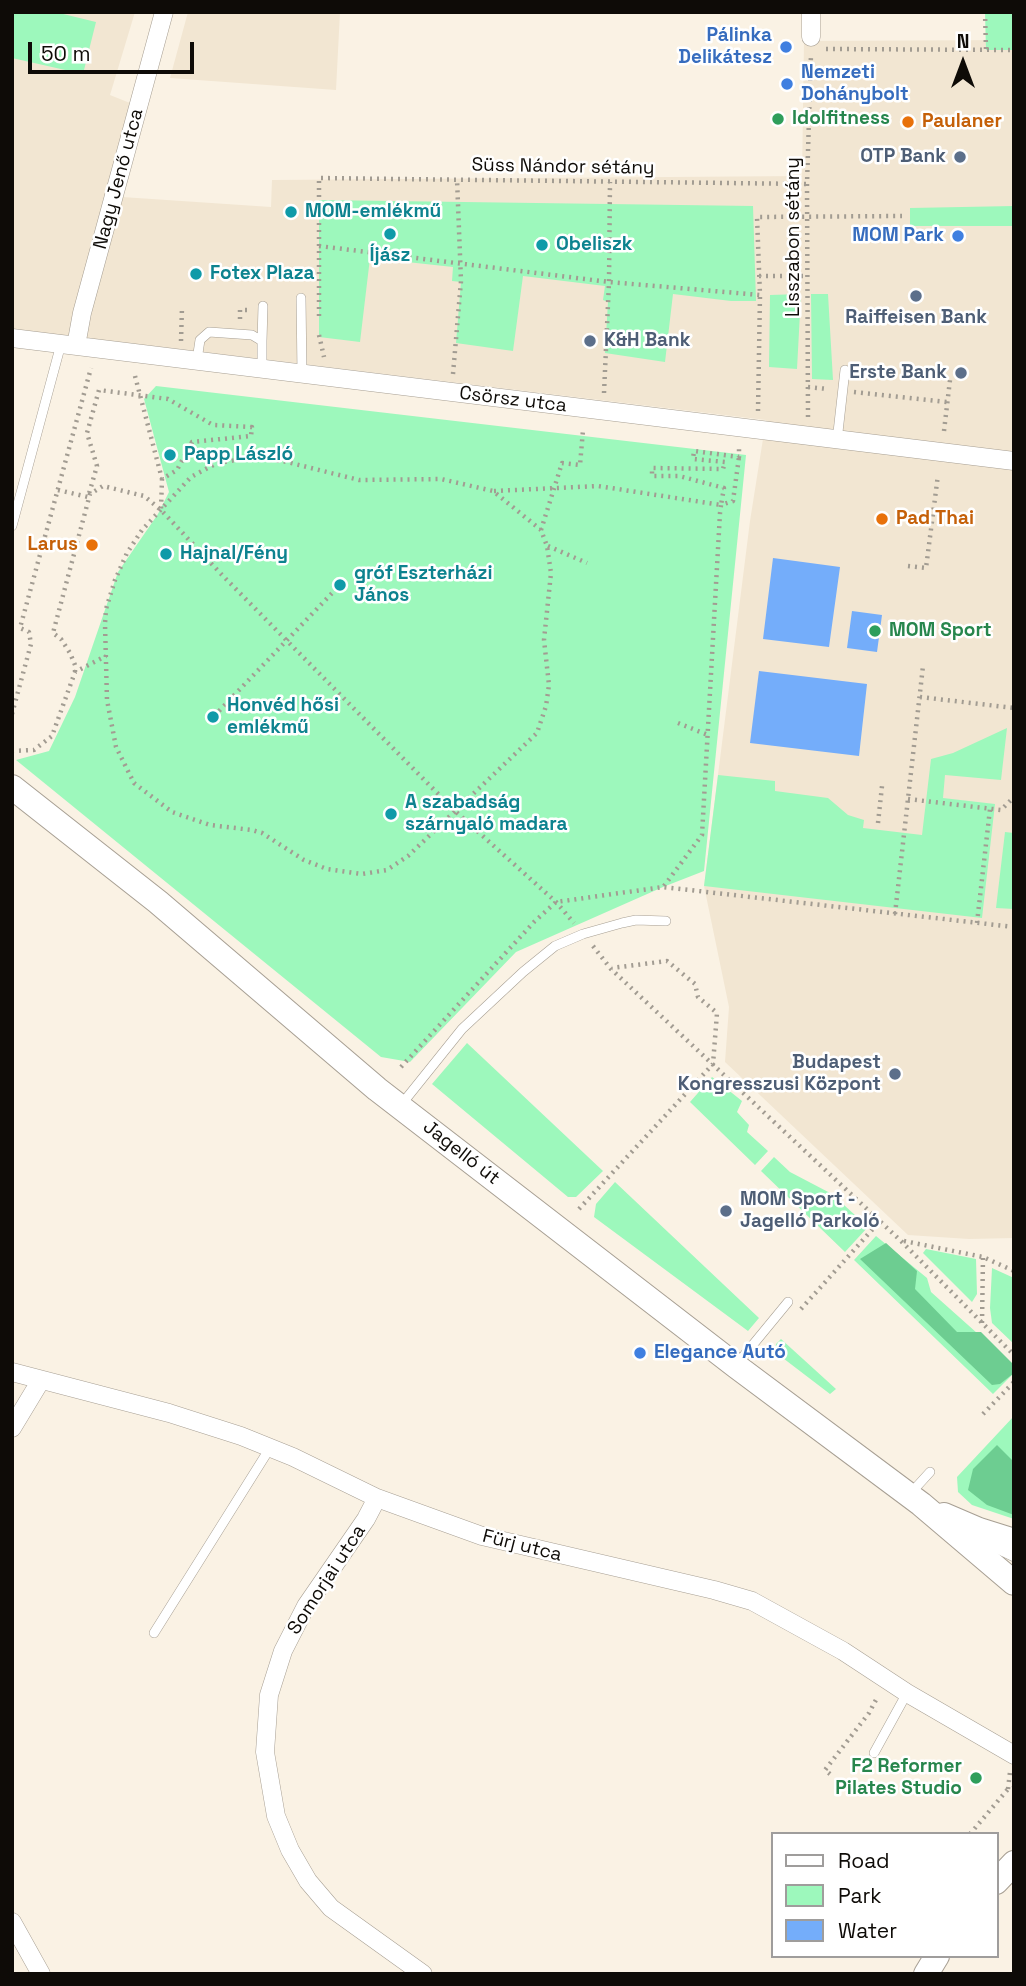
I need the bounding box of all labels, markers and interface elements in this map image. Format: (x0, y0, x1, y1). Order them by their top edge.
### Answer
place label: Pálinka Delikátesz (678, 25, 772, 69)
scale bar (32, 28, 198, 72)
north arrow (928, 28, 998, 98)
text: N (957, 29, 969, 54)
marker: Pálinka Delikátesz (778, 39, 794, 55)
text: 50 m (41, 40, 91, 67)
place label: Nemzeti Dohánybolt (801, 62, 909, 106)
marker: Nemzeti Dohánybolt (779, 76, 795, 92)
street label: Nagy Jenő utca (89, 106, 149, 252)
place label: Idolfitness (792, 108, 890, 130)
marker: Idolfitness (770, 111, 786, 127)
place label: Paulaner (922, 111, 1002, 133)
marker: Paulaner (900, 114, 916, 130)
place label: OTP Bank (860, 146, 946, 168)
marker: OTP Bank (952, 149, 968, 165)
street label: Süss Nándor sétány (471, 154, 655, 180)
street label: Lisszabon sétány (783, 157, 805, 317)
place label: MOM-emlékmű (305, 201, 441, 223)
marker: MOM-emlékmű (283, 204, 299, 220)
place label: MOM Park (852, 225, 944, 247)
marker: Íjász (382, 226, 398, 242)
marker: MOM Park (950, 228, 966, 244)
place label: Obeliszk (556, 234, 633, 256)
marker: Obeliszk (534, 237, 550, 253)
place label: Íjász (370, 245, 410, 267)
place label: Fotex Plaza (210, 263, 314, 285)
marker: Fotex Plaza (188, 266, 204, 282)
marker: Raiffeisen Bank (908, 288, 924, 304)
place label: Raiffeisen Bank (845, 307, 987, 329)
place label: K&H Bank (604, 330, 690, 352)
marker: K&H Bank (582, 333, 598, 349)
place label: Erste Bank (849, 362, 947, 384)
marker: Erste Bank (953, 365, 969, 381)
street label: Csörsz utca (458, 382, 568, 418)
place label: Papp László (184, 444, 293, 466)
marker: Papp László (162, 447, 178, 463)
place label: Pad Thai (896, 508, 974, 530)
marker: Pad Thai (874, 511, 890, 527)
place label: Larus (28, 534, 78, 556)
marker: Larus (84, 537, 100, 553)
place label: Hajnal/Fény (180, 543, 288, 565)
marker: Hajnal/Fény (158, 546, 174, 562)
place label: gróf Eszterházi János (354, 563, 492, 607)
marker: gróf Eszterházi János (332, 577, 348, 593)
place label: MOM Sport (889, 620, 992, 642)
marker: MOM Sport (867, 623, 883, 639)
place label: Honvéd hősi emlékmű (227, 695, 339, 739)
marker: Honvéd hősi emlékmű (205, 709, 221, 725)
place label: A szabadság szárnyaló madara (405, 792, 567, 836)
marker: A szabadság szárnyaló madara (383, 806, 399, 822)
place label: Budapest Kongresszusi Központ (678, 1052, 881, 1096)
marker: Budapest Kongresszusi Központ (887, 1066, 903, 1082)
street label: Jagelló út (418, 1116, 504, 1190)
place label: MOM Sport - Jagelló Parkoló (740, 1189, 880, 1233)
marker: MOM Sport - Jagelló Parkoló (718, 1203, 734, 1219)
place label: Elegance Autó (654, 1342, 786, 1364)
marker: Elegance Autó (632, 1345, 648, 1361)
street label: Somorjai utca (283, 1521, 371, 1639)
street label: Fürj utca (480, 1525, 564, 1567)
place label: F2 Reformer Pilates Studio (835, 1756, 962, 1800)
marker: F2 Reformer Pilates Studio (968, 1770, 984, 1786)
legend (771, 1832, 998, 1958)
text: Road (838, 1847, 890, 1874)
text: Park (838, 1882, 882, 1909)
text: Water (838, 1917, 897, 1944)

